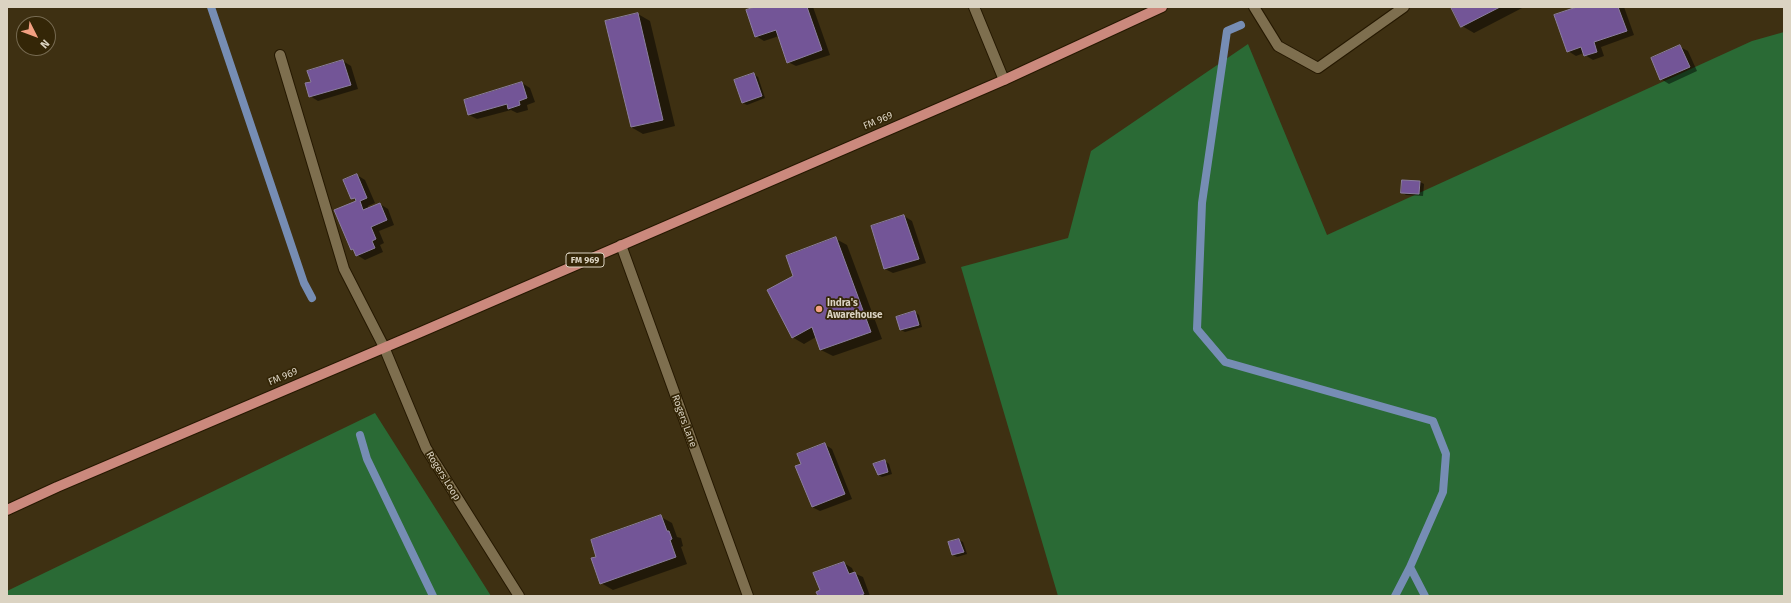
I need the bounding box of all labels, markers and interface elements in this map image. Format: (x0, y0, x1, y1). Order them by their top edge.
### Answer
north arrow (16, 16, 56, 56)
text: N (37, 37, 52, 51)
street label: FM 969 (861, 109, 895, 133)
road number: FM 969 (566, 253, 604, 267)
place label: Indra's Awarehouse (827, 297, 883, 320)
marker: Indra's Awarehouse (814, 304, 824, 314)
street label: FM 969 (266, 365, 300, 389)
street label: Rogers Lane (669, 393, 699, 449)
street label: Rogers Loop (423, 449, 463, 503)

